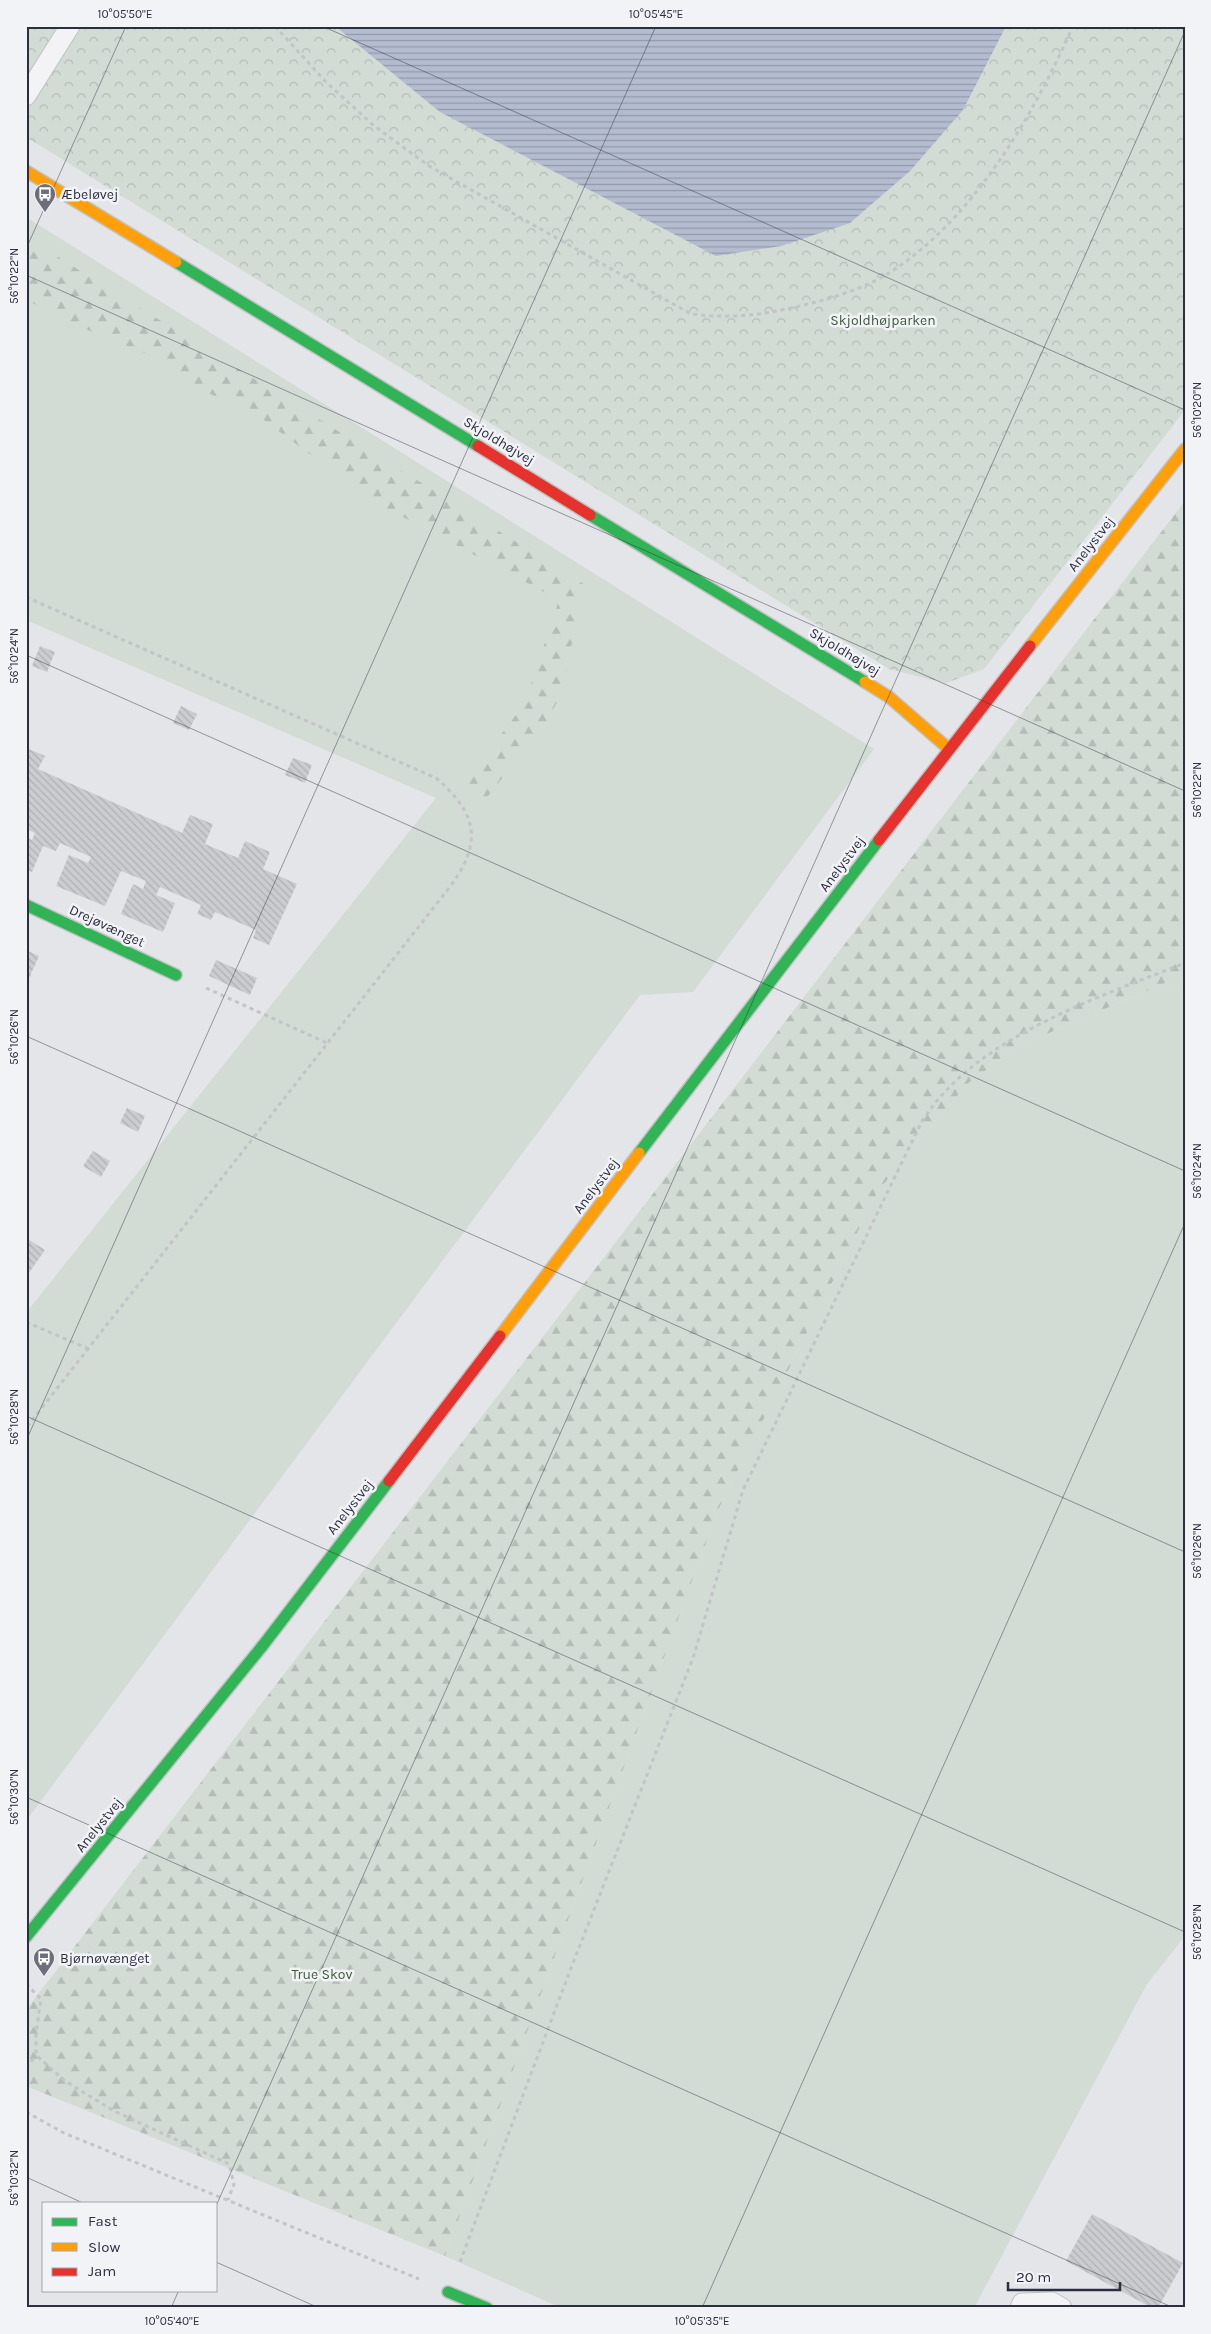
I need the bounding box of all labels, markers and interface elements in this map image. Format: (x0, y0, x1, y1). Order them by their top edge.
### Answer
text: 10°05'50"E (98, 7, 153, 21)
text: 10°05'45"E (629, 7, 683, 21)
bus stop icon: Æbeløvej (33, 182, 57, 213)
place label: Æbeløvej (61, 186, 118, 203)
text: 56°10'22"N (7, 248, 21, 304)
park label: Skjoldhøjparken (830, 312, 936, 329)
text: 56°10'20"N (1190, 382, 1204, 438)
street label: Skjoldhøjvej (461, 413, 537, 469)
street label: Anelystvej (1064, 513, 1118, 575)
street label: Skjoldhøjvej (807, 624, 883, 680)
text: 56°10'24"N (7, 628, 21, 684)
text: 56°10'22"N (1190, 762, 1204, 818)
street label: Anelystvej (816, 833, 868, 895)
street label: Drejøvænget (67, 901, 147, 951)
text: 56°10'26"N (7, 1009, 21, 1065)
text: 56°10'24"N (1190, 1143, 1204, 1199)
street label: Anelystvej (570, 1155, 622, 1217)
text: 56°10'28"N (7, 1389, 21, 1445)
street label: Anelystvej (323, 1476, 377, 1538)
text: 56°10'26"N (1190, 1523, 1204, 1579)
text: 56°10'30"N (7, 1769, 21, 1825)
street label: Anelystvej (72, 1794, 126, 1856)
text: 56°10'28"N (1190, 1904, 1204, 1960)
bus stop icon: Bjørnøvænget (32, 1946, 56, 1977)
place label: Bjørnøvænget (60, 1950, 150, 1967)
park label: True Skov (291, 1966, 353, 1983)
text: 56°10'32"N (7, 2150, 21, 2206)
legend (42, 2202, 218, 2292)
text: Fast (88, 2212, 118, 2230)
text: Slow (88, 2238, 120, 2256)
scale bar (1008, 2259, 1121, 2291)
text: Jam (88, 2262, 116, 2280)
text: 20 m (1016, 2268, 1051, 2286)
text: 10°05'40"E (145, 2314, 199, 2328)
text: 10°05'35"E (675, 2314, 729, 2328)

